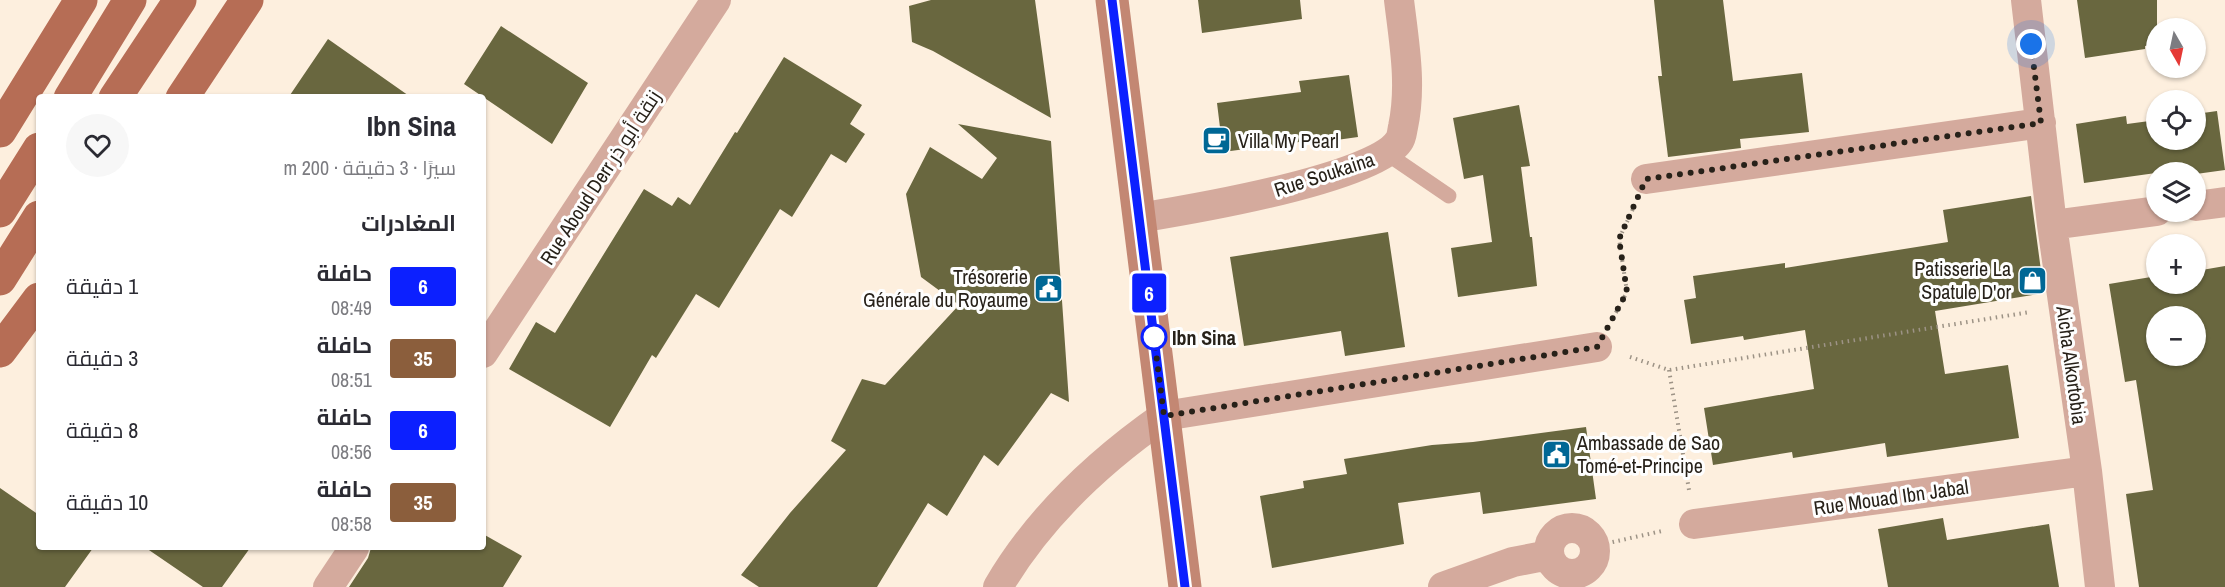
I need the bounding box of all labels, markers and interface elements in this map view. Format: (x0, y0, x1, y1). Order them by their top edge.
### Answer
north arrow (2146, 18, 2206, 78)
map controls (2146, 18, 2206, 366)
your location (2016, 29, 2046, 59)
street label: Rue Aboud Derr زنقة أبو ذر (533, 84, 667, 270)
button: locate (2146, 90, 2206, 150)
text: Ibn Sina (367, 107, 456, 145)
button: heart (66, 114, 129, 177)
cafe icon: Villa My Pearl (1201, 124, 1233, 156)
place label: Villa My Pearl (1238, 127, 1339, 154)
street label: Rue Soukaina (1270, 145, 1378, 203)
text: سيرًا · 3 دقيقة · 200 m (284, 154, 456, 181)
button: layers (2146, 162, 2206, 222)
text: المغادرات (361, 208, 456, 238)
button: + (2146, 234, 2206, 294)
place label: Patisserie La Spatule D'or (1914, 255, 2012, 305)
text: حافلة (317, 258, 372, 288)
place label: Trésorerie Générale du Royaume (863, 263, 1028, 313)
shop icon: Patisserie La Spatule D'or (2016, 264, 2048, 296)
text: 1 دقيقة (66, 271, 138, 301)
text: 6 (418, 272, 428, 301)
public building icon: Trésorerie Générale du Royaume (1033, 272, 1065, 304)
line badge: 6 (1130, 274, 1168, 312)
text: 6 (1144, 279, 1154, 308)
text: 08:49 (331, 294, 372, 321)
street label: Aicha Alkortobia (2050, 303, 2094, 426)
button: − (2146, 306, 2206, 366)
marker: Ibn Sina (1141, 324, 1167, 350)
place label: Ibn Sina (1172, 324, 1236, 351)
text: حافلة (317, 330, 372, 360)
text: 3 دقيقة (66, 343, 138, 373)
text: 35 (413, 344, 433, 373)
text: 08:51 (331, 366, 372, 393)
text: حافلة (317, 402, 372, 432)
text: 8 دقيقة (66, 415, 138, 445)
text: 6 (418, 416, 428, 445)
place label: Ambassade de Sao Tomé-et-Principe (1576, 429, 1720, 479)
text: 08:56 (331, 438, 372, 465)
public building icon: Ambassade de Sao Tomé-et-Principe (1540, 438, 1572, 470)
street label: Rue Mouad Ibn Jabal (1812, 473, 1970, 521)
text: حافلة (317, 474, 372, 504)
text: 10 دقيقة (66, 487, 148, 517)
text: 35 (413, 488, 433, 517)
text: 08:58 (331, 510, 372, 537)

